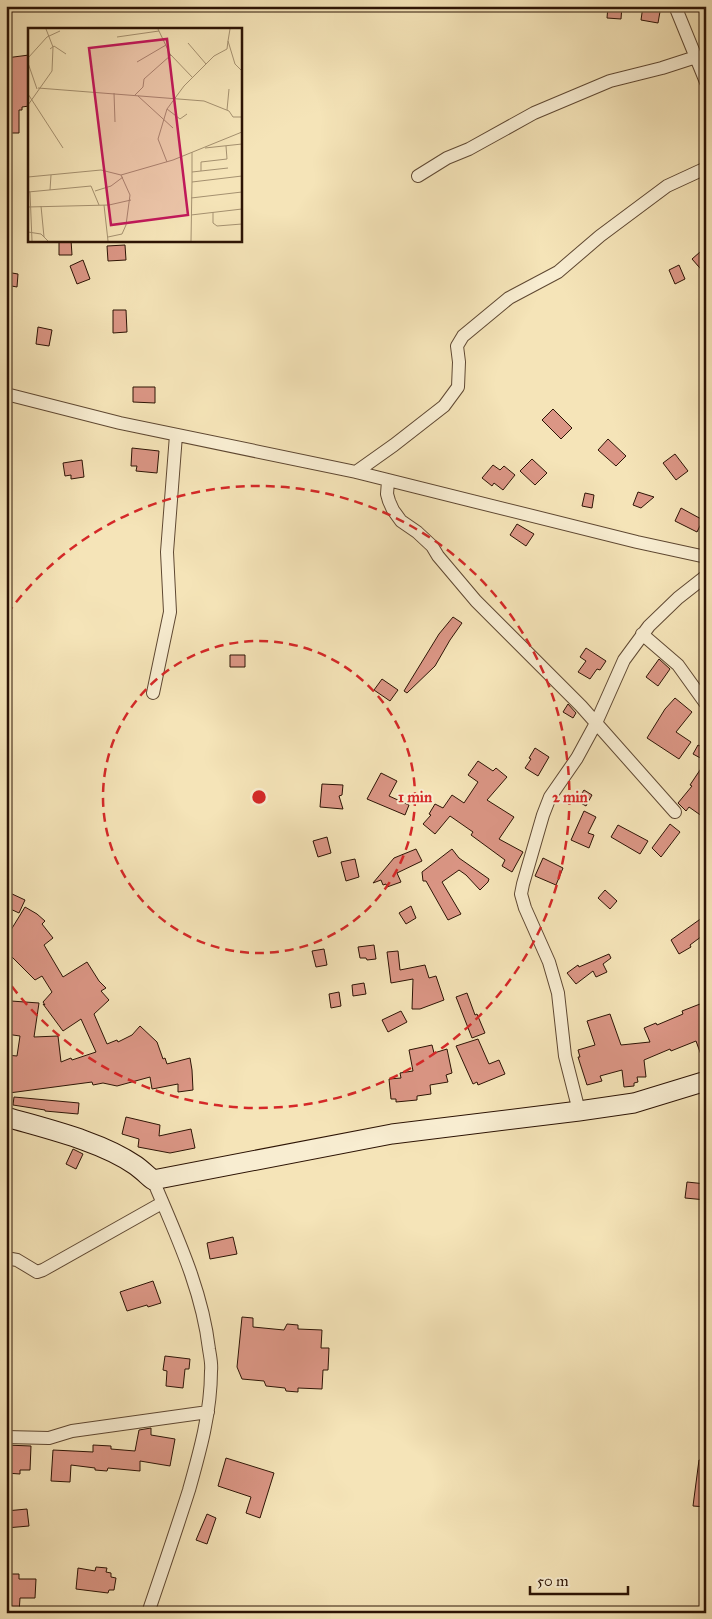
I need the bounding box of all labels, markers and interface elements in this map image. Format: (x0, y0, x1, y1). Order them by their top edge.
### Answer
inset map (28, 28, 241, 241)
centre of rings (250, 788, 268, 806)
text: 1 min (398, 788, 433, 806)
text: 2 min (552, 788, 589, 806)
scale bar (530, 1564, 627, 1596)
text: 50 m (537, 1572, 569, 1590)

